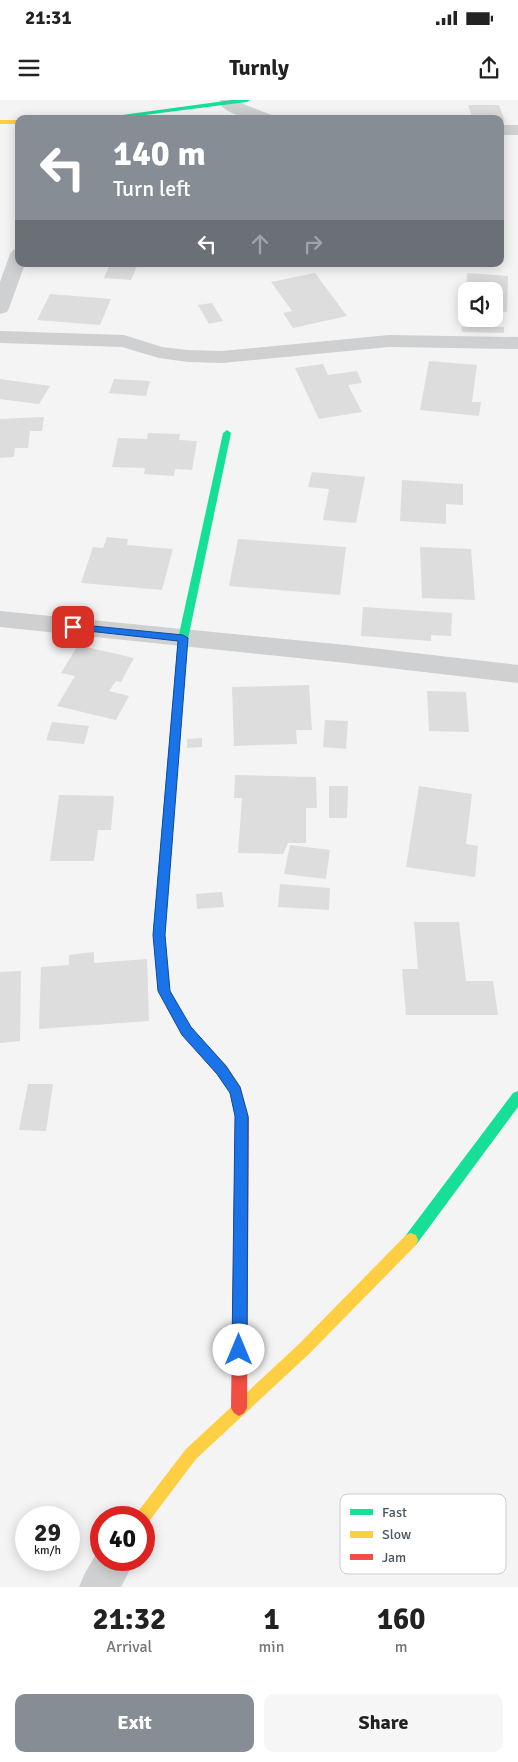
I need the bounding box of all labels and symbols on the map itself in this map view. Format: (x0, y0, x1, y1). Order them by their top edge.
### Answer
pin (52, 606, 94, 648)
position arrow (212, 1323, 264, 1375)
legend (340, 1494, 506, 1574)
text: Fast (382, 1504, 407, 1521)
speed limit sign: 40 (90, 1506, 155, 1571)
text: Slow (382, 1526, 411, 1543)
text: Jam (382, 1549, 406, 1566)

